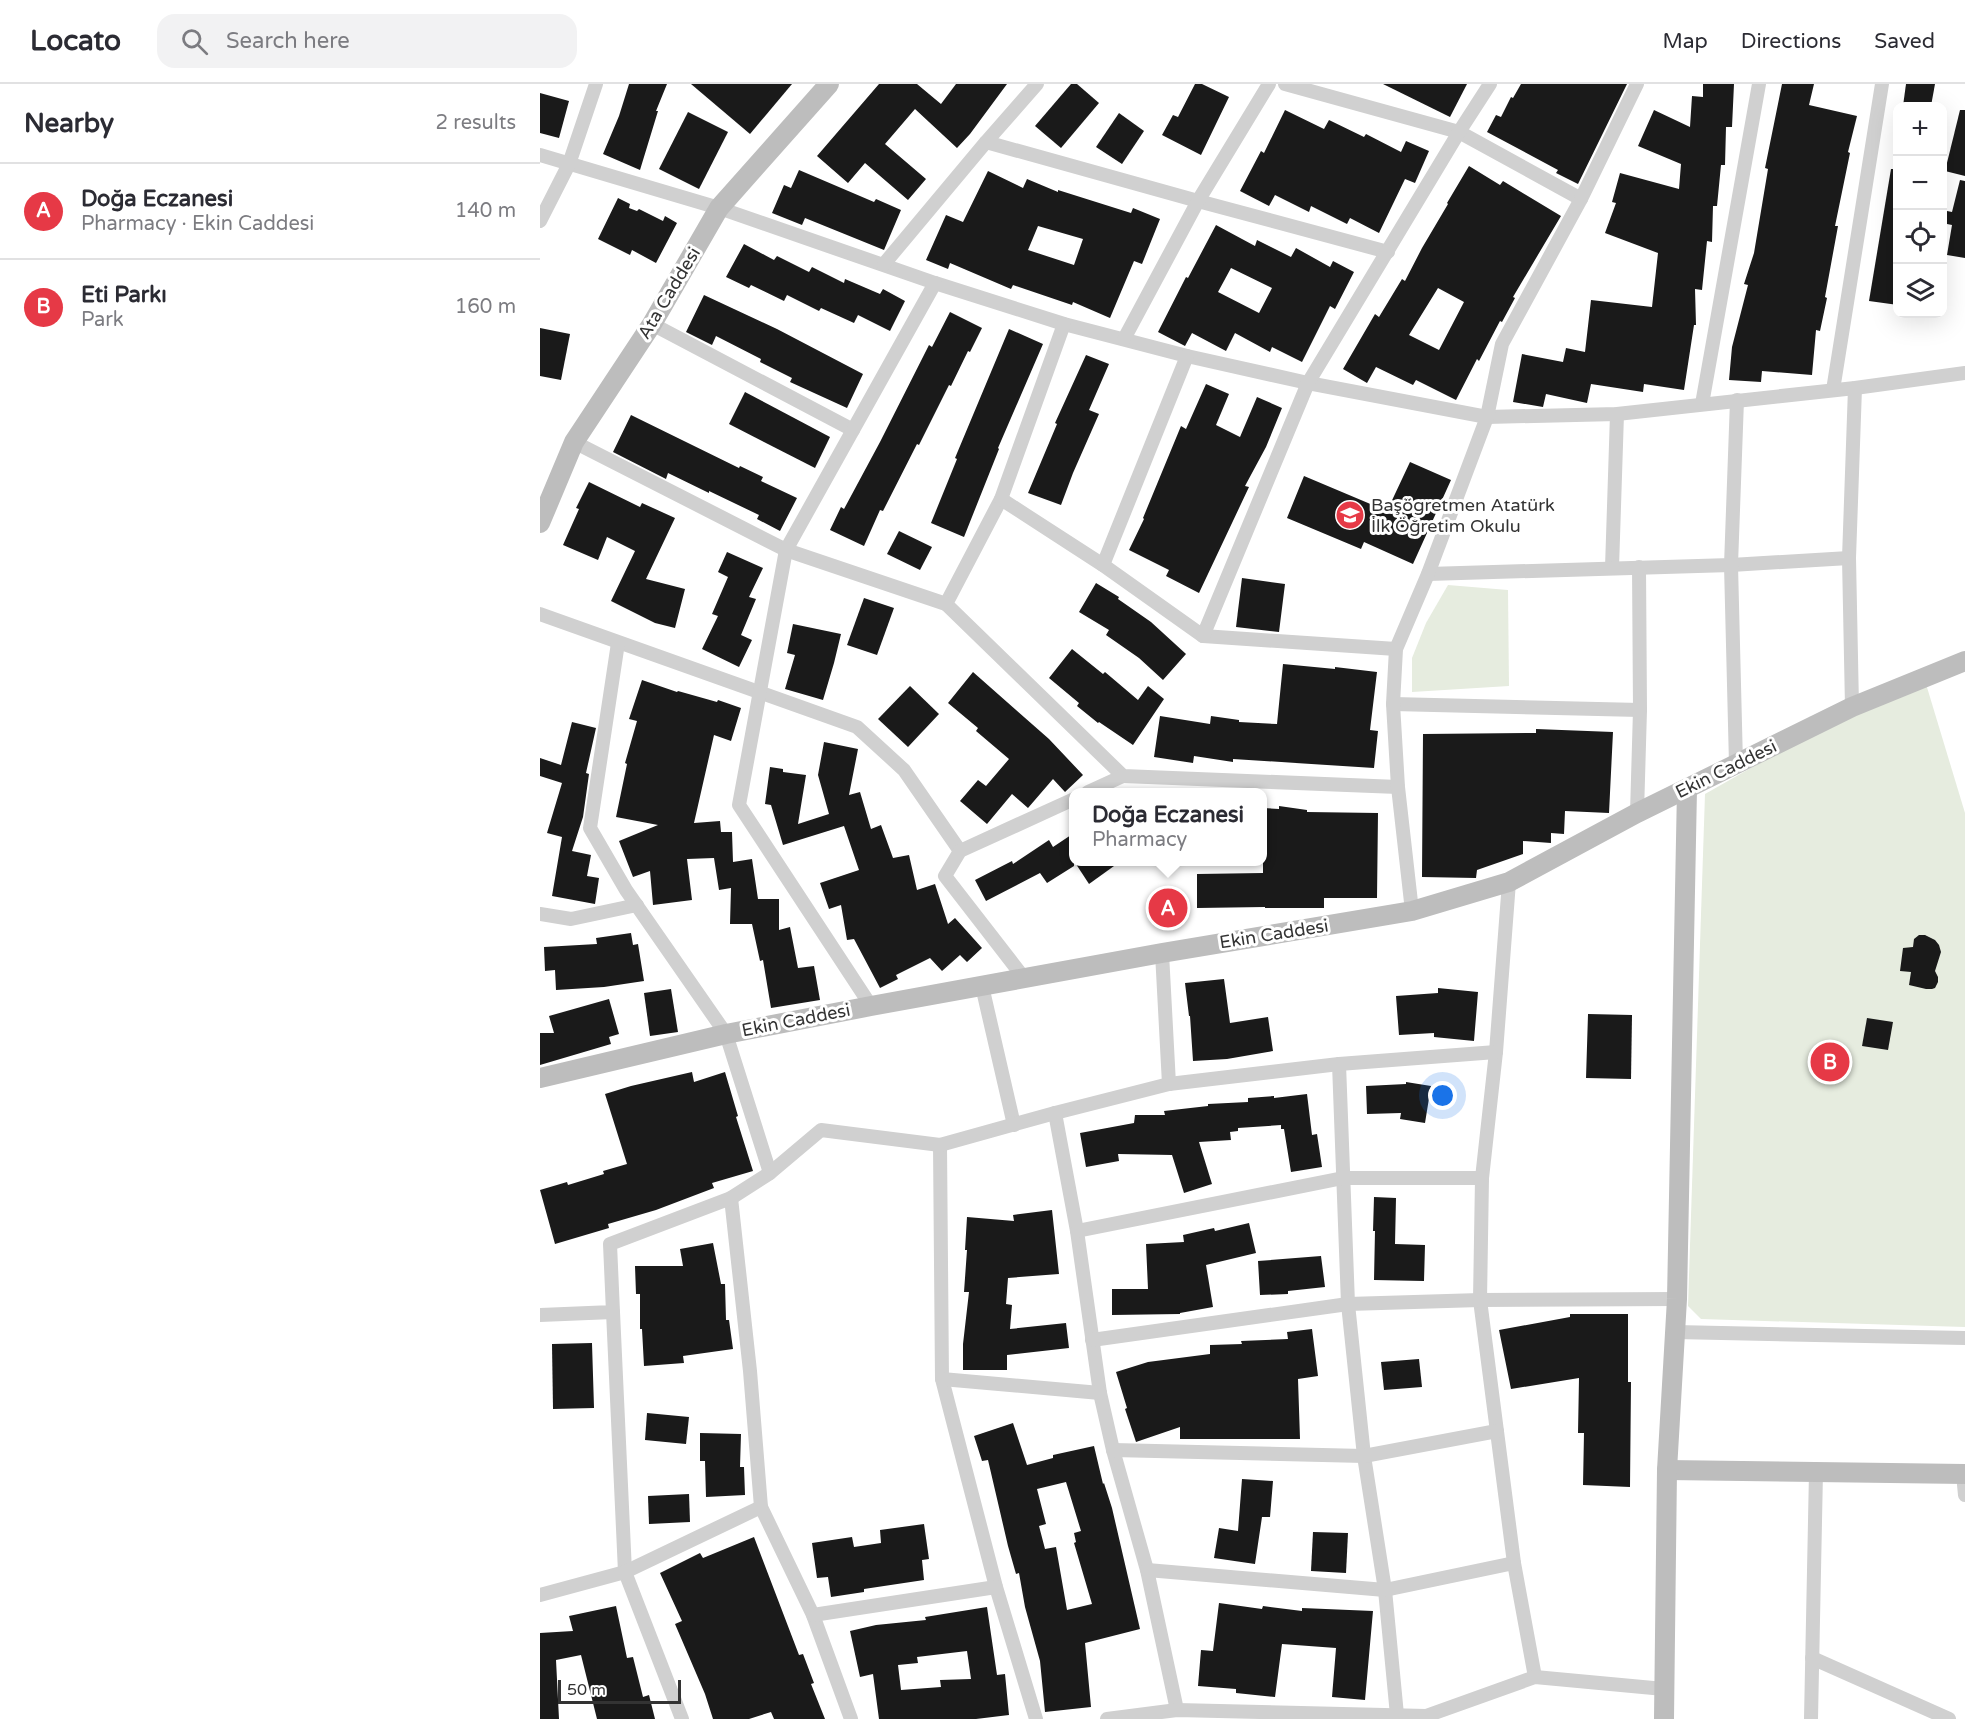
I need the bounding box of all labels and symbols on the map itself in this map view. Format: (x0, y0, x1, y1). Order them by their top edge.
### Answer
street label: Ata Caddesi (633, 243, 705, 343)
place label: Başögretmen Atatürk İlk Öğretim Okulu (1371, 494, 1555, 537)
school or university icon: Başögretmen Atatürk İlk Öğretim Okulu (1334, 499, 1366, 531)
street label: Ekin Caddesi (1672, 735, 1780, 803)
pin: A (1148, 886, 1188, 930)
street label: Ekin Caddesi (1218, 915, 1330, 953)
street label: Ekin Caddesi (740, 999, 852, 1041)
pin: B (1810, 1040, 1850, 1084)
your location (1428, 1081, 1457, 1110)
scale bar (558, 1677, 681, 1704)

